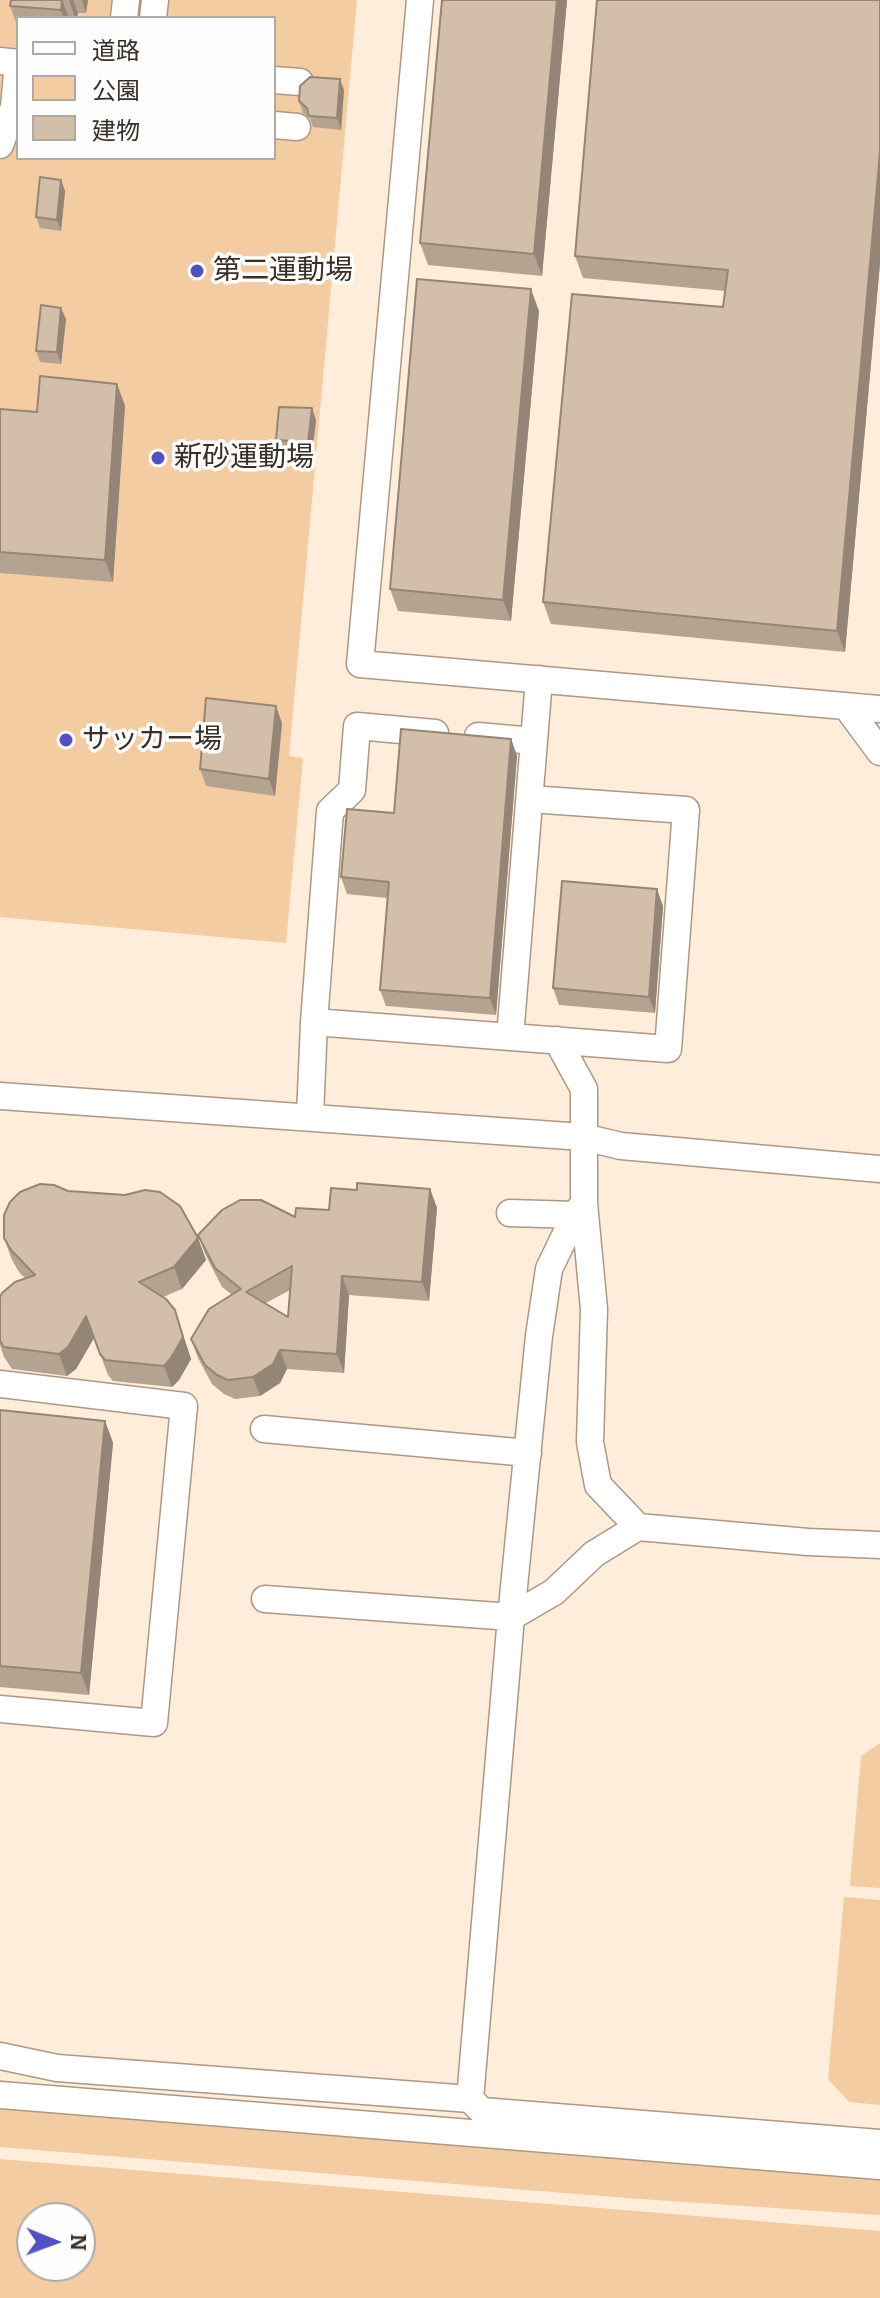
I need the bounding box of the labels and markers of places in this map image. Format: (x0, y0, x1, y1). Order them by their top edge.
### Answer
place label: 第二運動場 (213, 254, 353, 288)
marker: 第二運動場 (188, 262, 206, 280)
place label: 新砂運動場 (174, 441, 314, 475)
marker: 新砂運動場 (149, 449, 167, 467)
place label: サッカー場 (82, 723, 222, 757)
marker: サッカー場 (57, 731, 75, 749)

